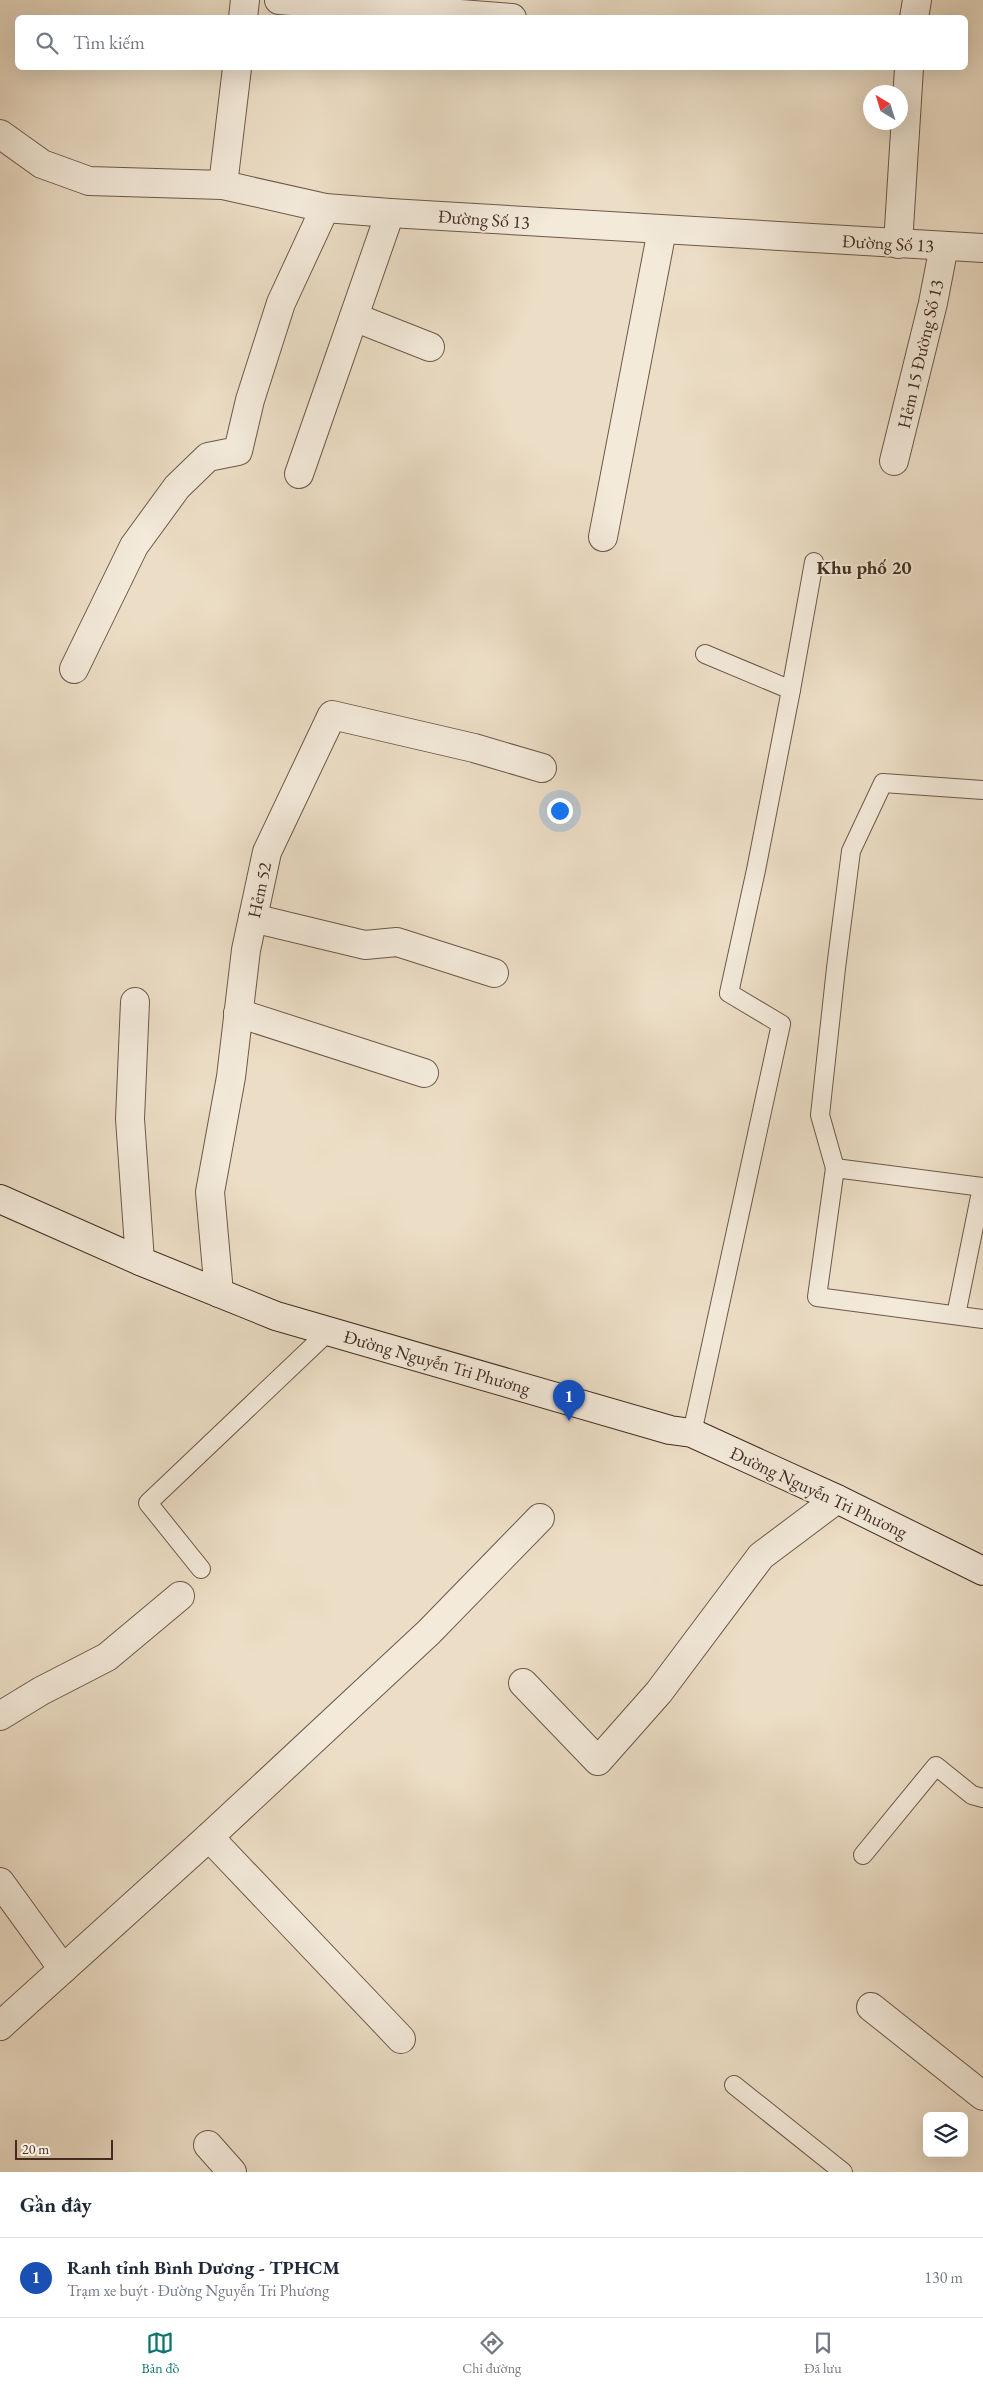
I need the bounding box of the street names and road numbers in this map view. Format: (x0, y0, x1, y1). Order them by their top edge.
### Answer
street label: Đường Số 13 (437, 204, 531, 234)
street label: Đường Số 13 (842, 229, 934, 257)
street label: Hẻm 15 Đường Số 13 (892, 277, 948, 431)
street label: Hẻm 52 (242, 860, 276, 920)
street label: Đường Nguyễn Tri Phương (341, 1324, 533, 1400)
street label: Đường Nguyễn Tri Phương (727, 1441, 911, 1543)

